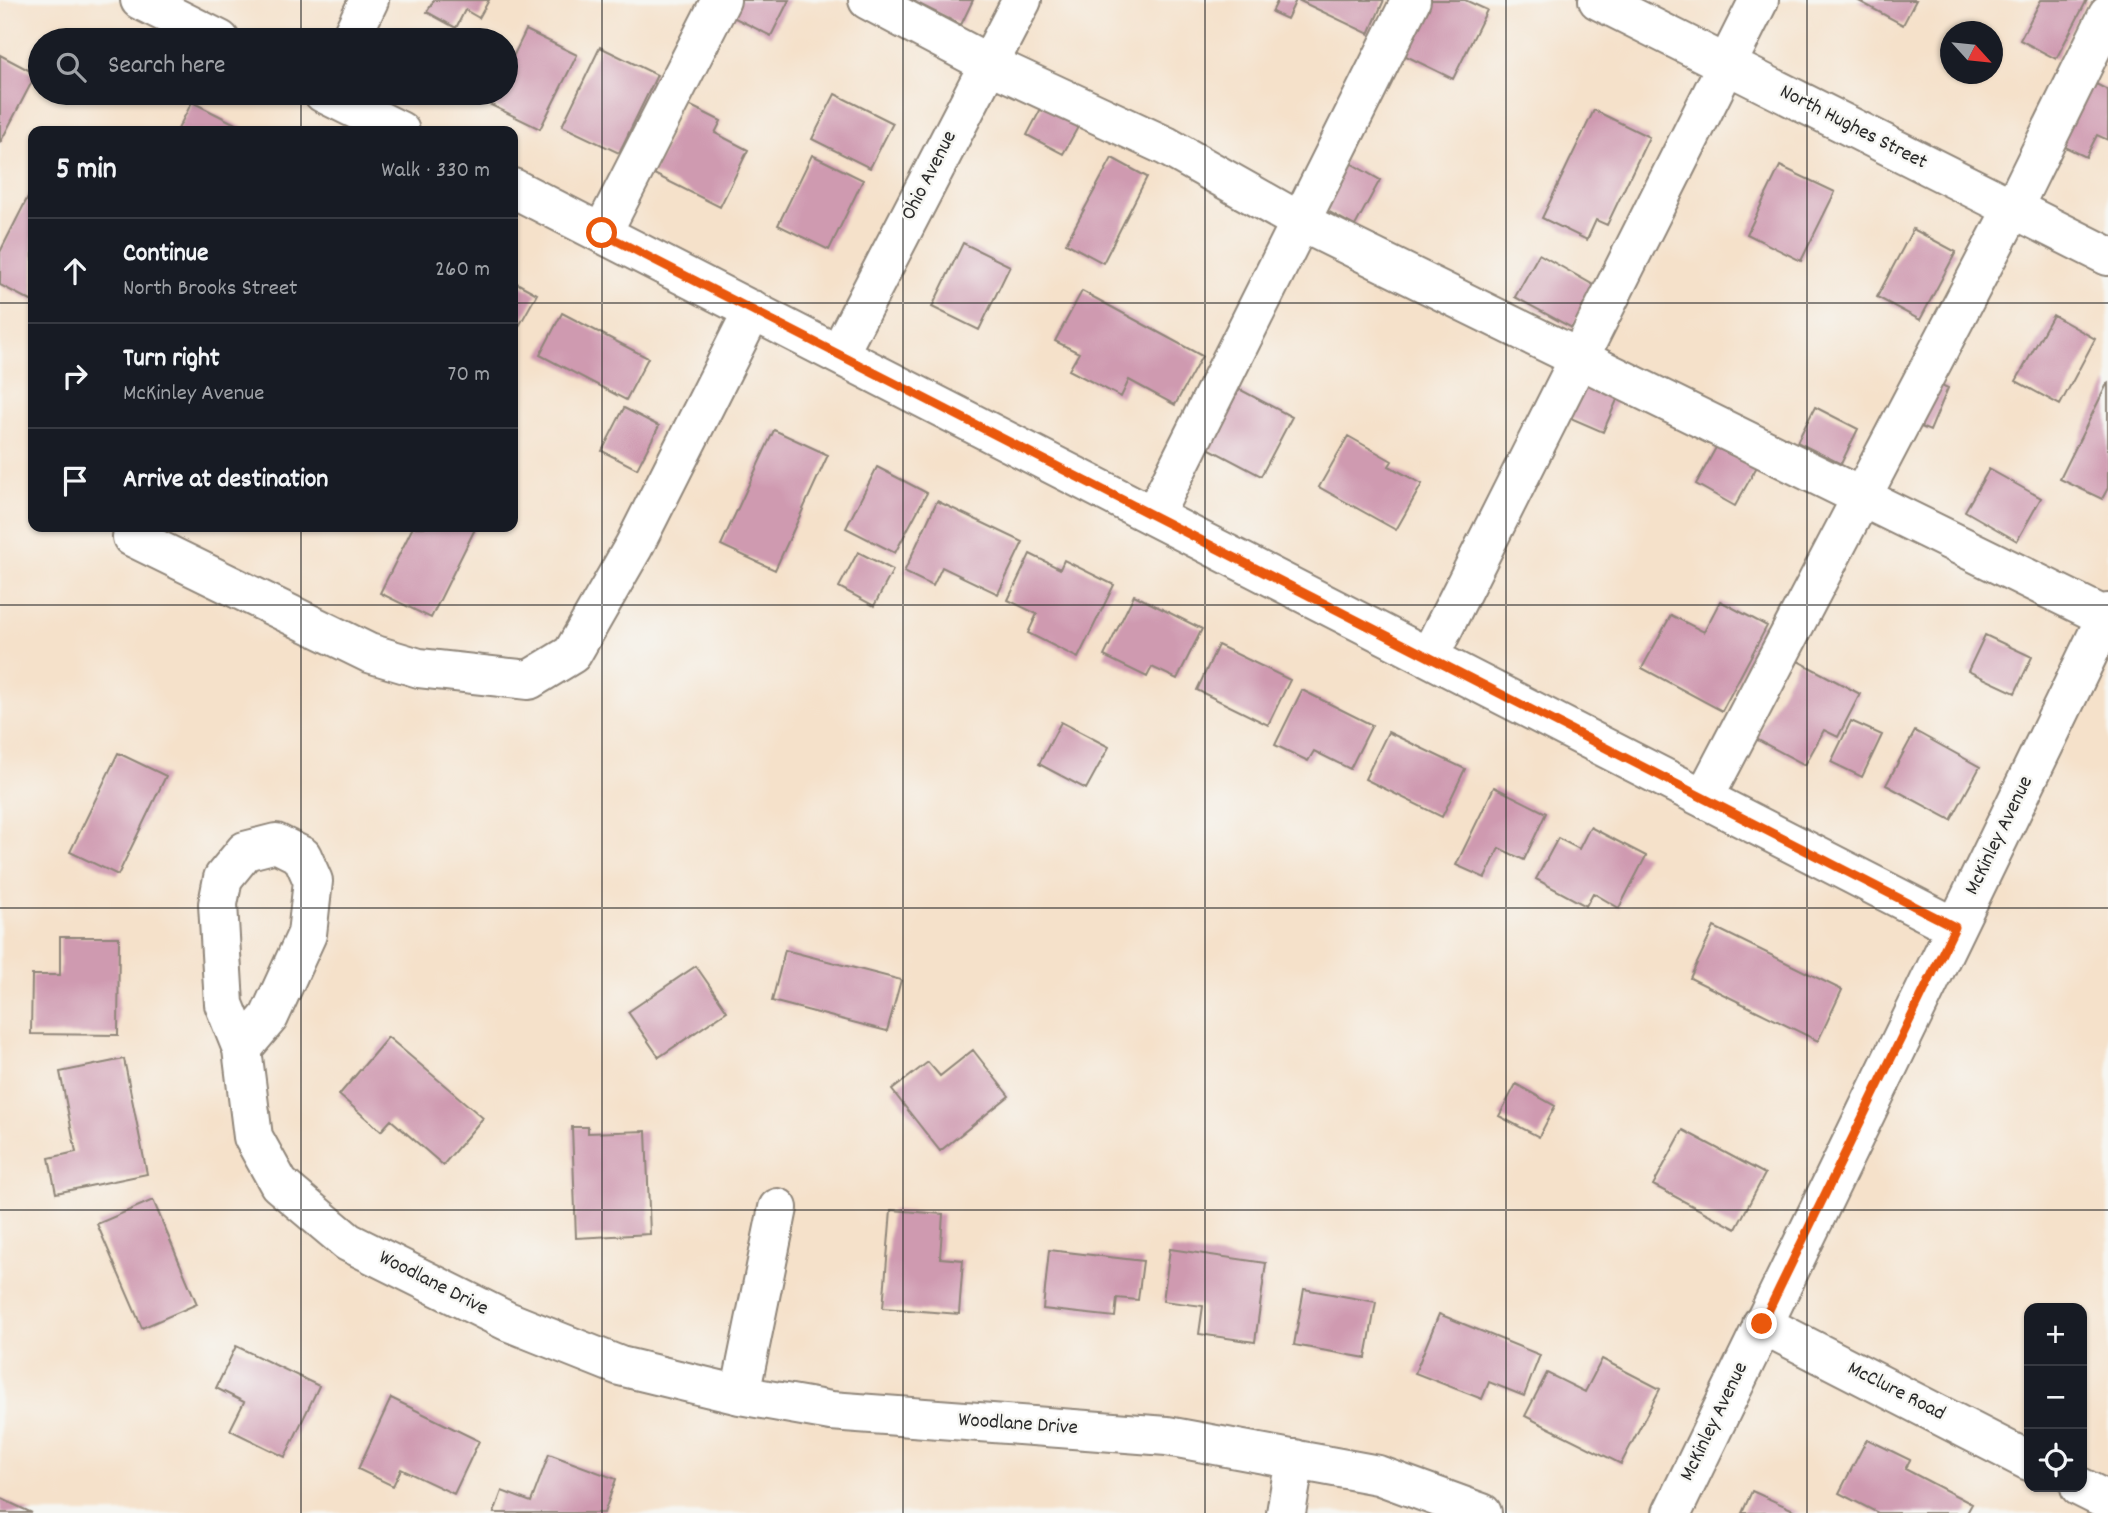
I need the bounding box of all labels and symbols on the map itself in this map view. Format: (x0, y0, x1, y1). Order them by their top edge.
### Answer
north arrow (1940, 21, 2003, 84)
street label: North Hughes Street (1774, 78, 1932, 178)
street label: Ohio Avenue (895, 126, 965, 226)
route start (586, 217, 617, 248)
street label: McKinley Avenue (1958, 771, 2042, 901)
street label: Woodlane Drive (373, 1243, 493, 1325)
route end (1746, 1308, 1777, 1339)
street label: McClure Road (1842, 1355, 1950, 1429)
street label: McKinley Avenue (1673, 1357, 1757, 1487)
street label: Woodlane Drive (957, 1406, 1079, 1444)

